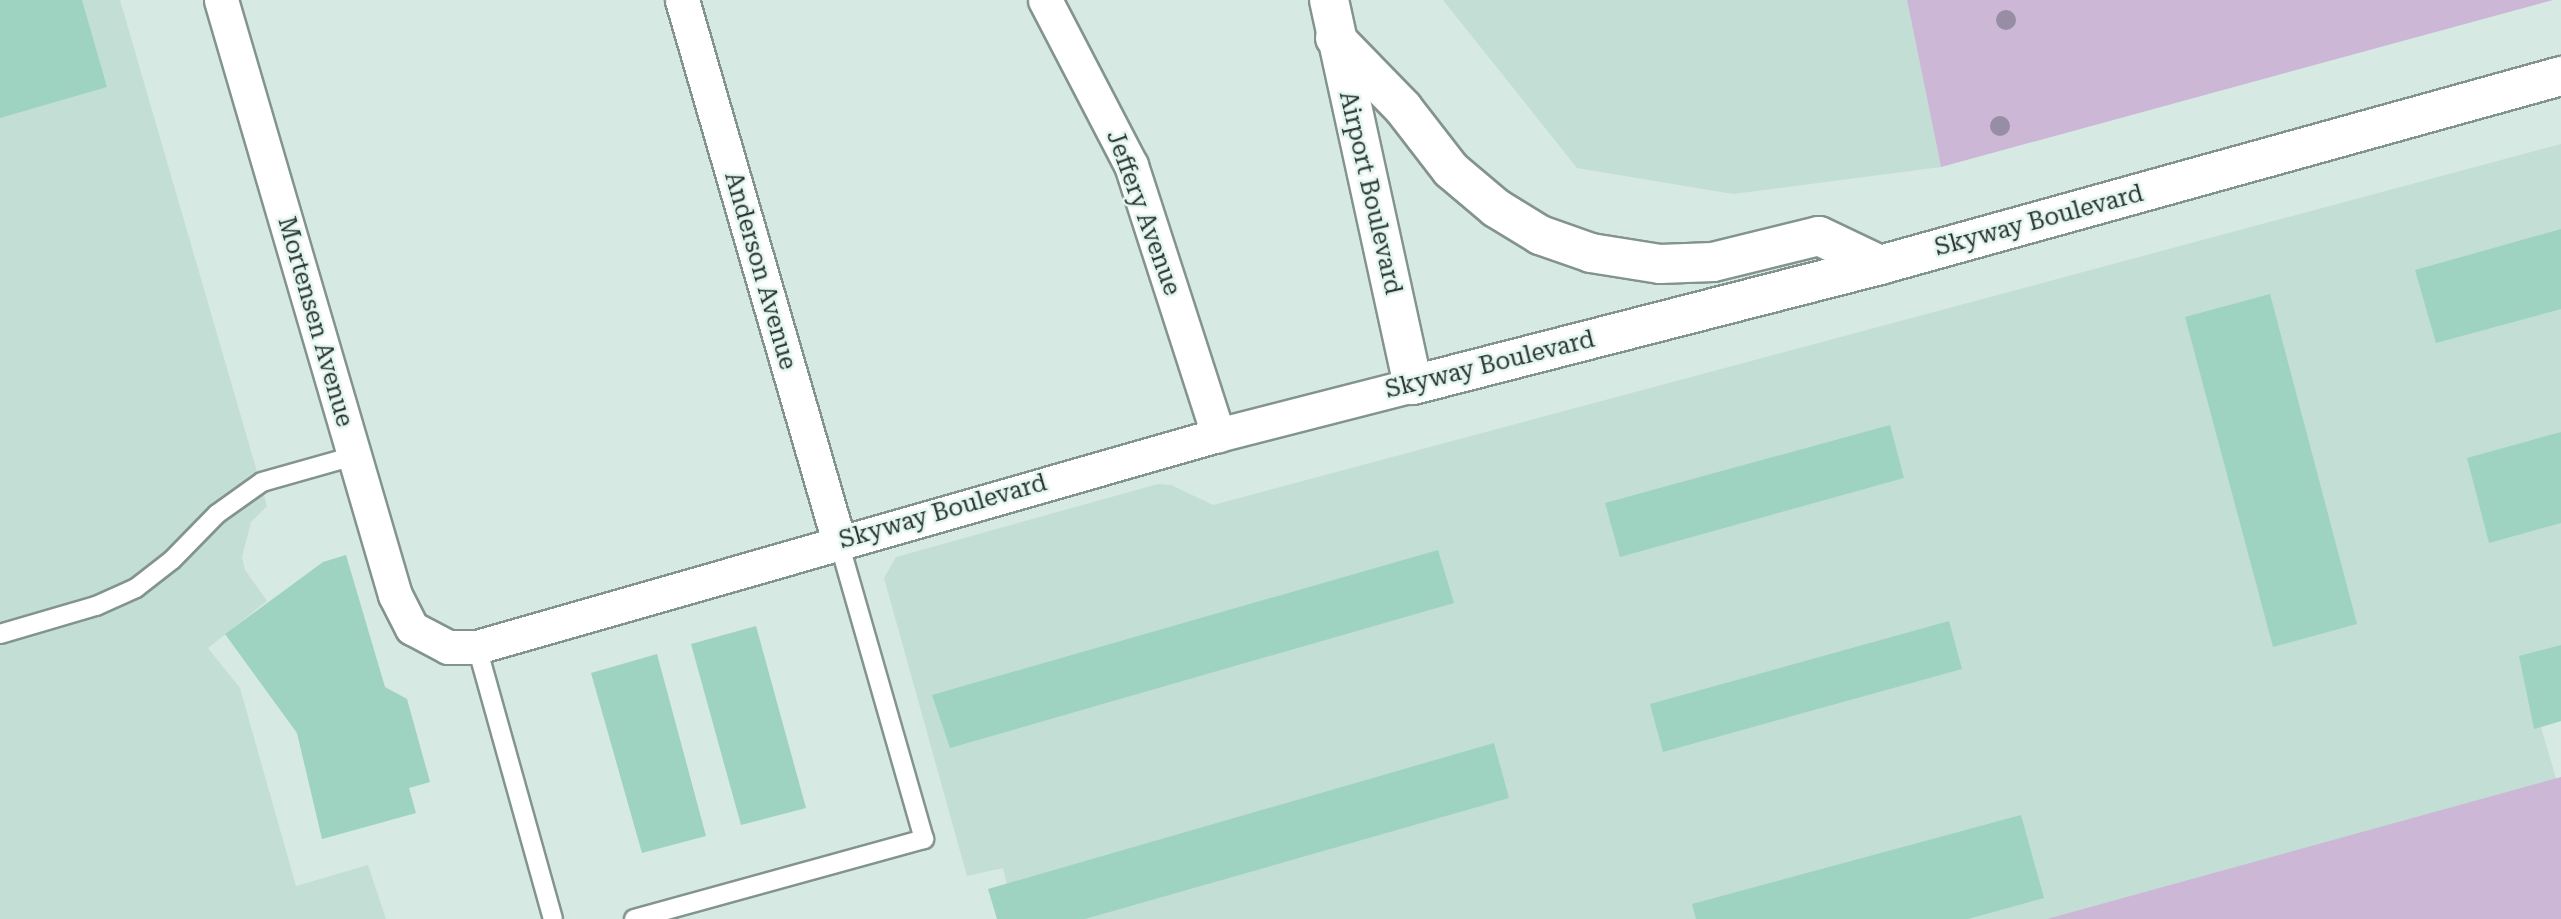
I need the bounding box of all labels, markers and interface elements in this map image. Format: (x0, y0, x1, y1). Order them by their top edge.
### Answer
street label: Airport Boulevard (1333, 89, 1407, 297)
street label: Jeffery Avenue (1100, 127, 1186, 299)
street label: Anderson Avenue (718, 169, 802, 373)
street label: Skyway Boulevard (1932, 179, 2146, 263)
street label: Mortensen Avenue (271, 214, 359, 430)
street label: Skyway Boulevard (1382, 325, 1598, 405)
street label: Skyway Boulevard (836, 469, 1050, 555)

